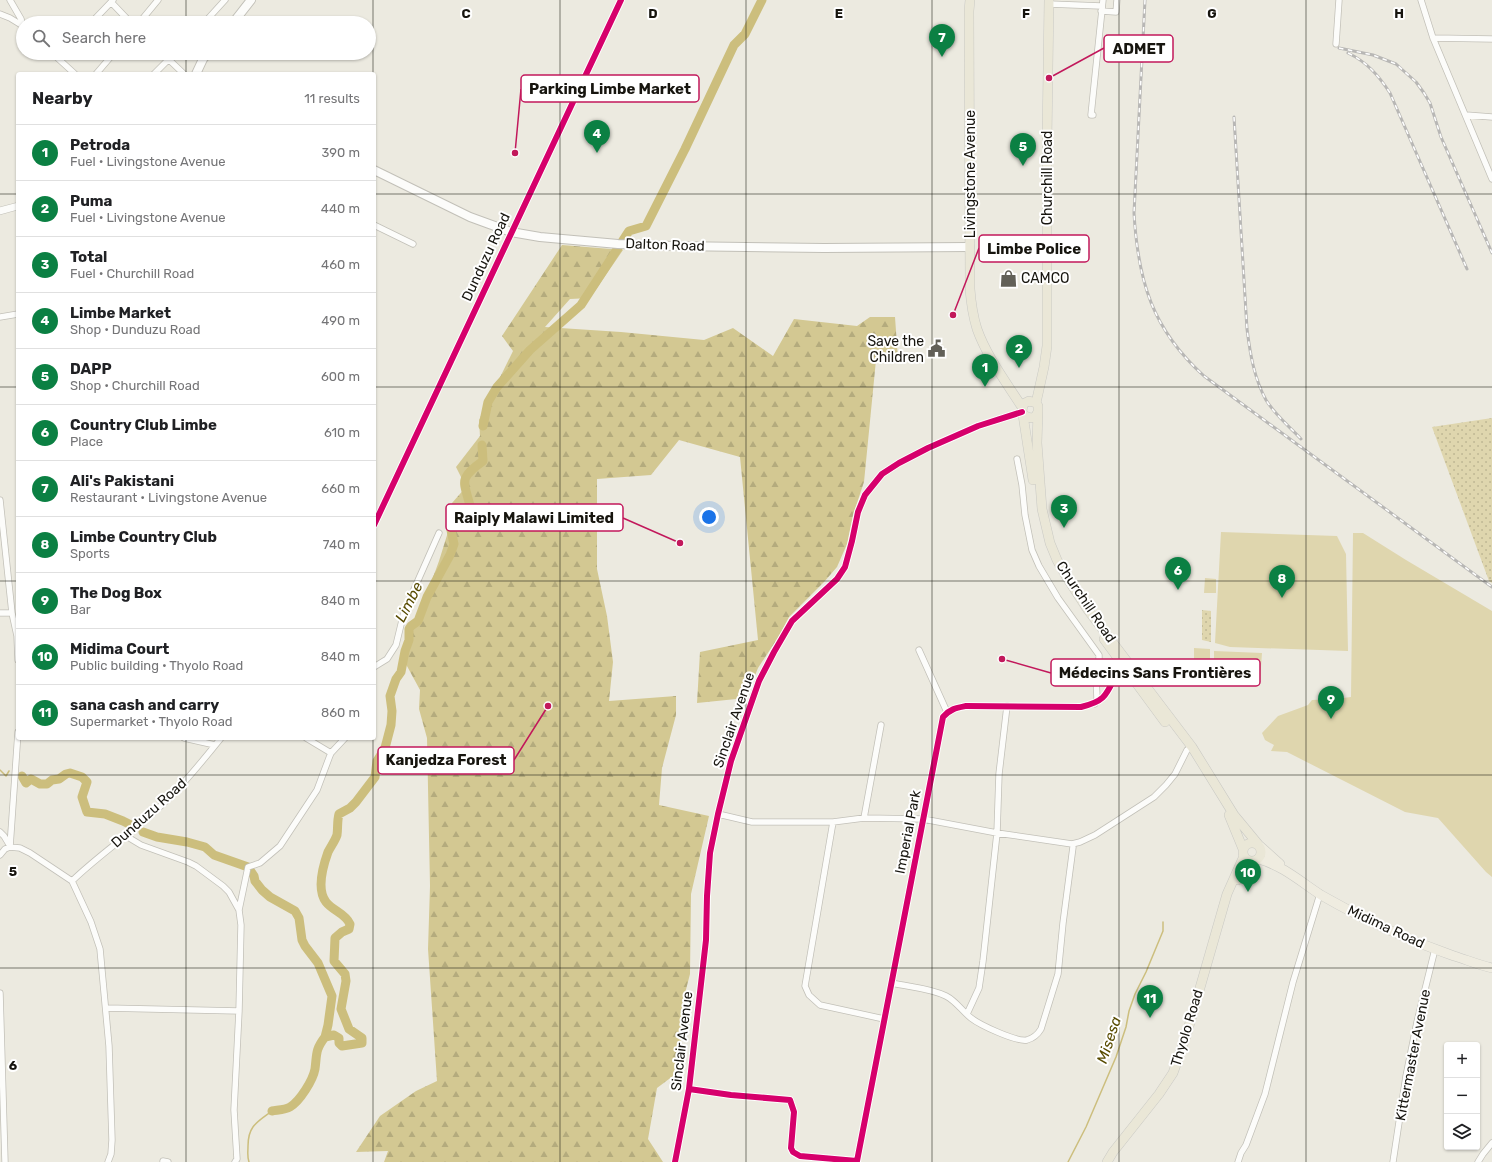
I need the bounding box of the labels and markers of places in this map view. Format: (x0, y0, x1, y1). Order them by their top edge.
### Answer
pin: 7 (929, 24, 955, 57)
callout: ADMET (1104, 35, 1173, 62)
callout: Parking Limbe Market (521, 75, 699, 102)
pin: 4 (584, 120, 610, 153)
pin: 5 (1010, 133, 1036, 166)
callout: Limbe Police (979, 235, 1089, 262)
shop icon: CAMCO (998, 268, 1018, 288)
place label: CAMCO (1021, 270, 1070, 287)
place label: Save the Children (867, 333, 924, 366)
pin: 2 (1006, 335, 1032, 368)
public building icon: Save the Children (927, 339, 947, 359)
pin: 1 (972, 354, 998, 387)
pin: 3 (1051, 495, 1077, 528)
callout: Raiply Malawi Limited (446, 504, 623, 531)
pin: 6 (1165, 557, 1191, 590)
pin: 8 (1269, 565, 1295, 598)
callout: Médecins Sans Frontières (1051, 659, 1260, 686)
pin: 9 (1318, 686, 1344, 719)
callout: Kanjedza Forest (378, 747, 514, 774)
pin: 10 (1235, 859, 1261, 892)
pin: 11 (1137, 985, 1163, 1018)

